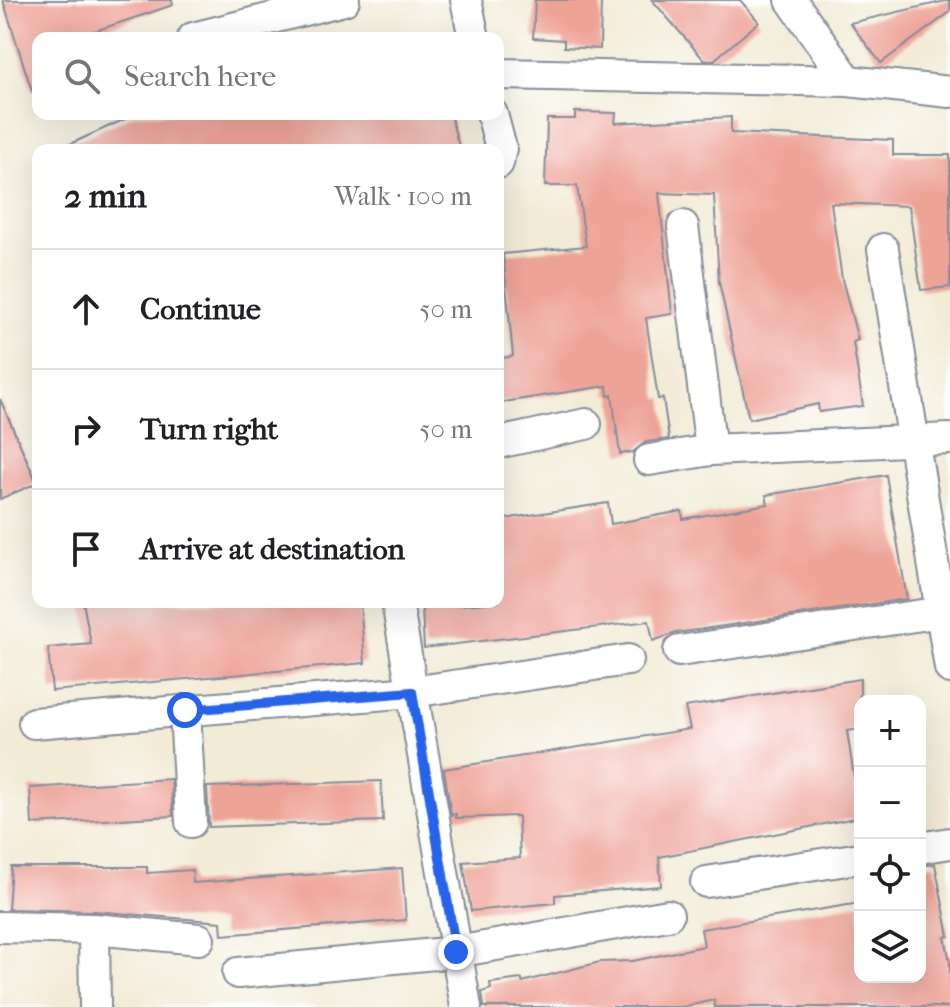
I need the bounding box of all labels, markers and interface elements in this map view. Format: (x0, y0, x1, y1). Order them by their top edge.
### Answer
search box (32, 32, 504, 120)
icon: search (60, 54, 104, 98)
text: Search here (124, 59, 276, 94)
text: 2 min (64, 176, 147, 216)
text: Walk · 100 m (334, 181, 472, 212)
icon: ahead (64, 287, 108, 331)
text: Continue (140, 292, 261, 327)
text: 50 m (419, 294, 472, 325)
icon: right (64, 407, 108, 451)
text: Turn right (140, 412, 278, 447)
text: 50 m (419, 414, 472, 445)
icon: arrive (64, 527, 108, 571)
text: Arrive at destination (140, 532, 405, 567)
route start (167, 692, 203, 728)
map controls (854, 695, 926, 983)
button: + (854, 695, 926, 767)
button: − (854, 767, 926, 839)
button: locate (854, 839, 926, 911)
button: layers (854, 911, 926, 983)
route end (438, 934, 474, 970)

